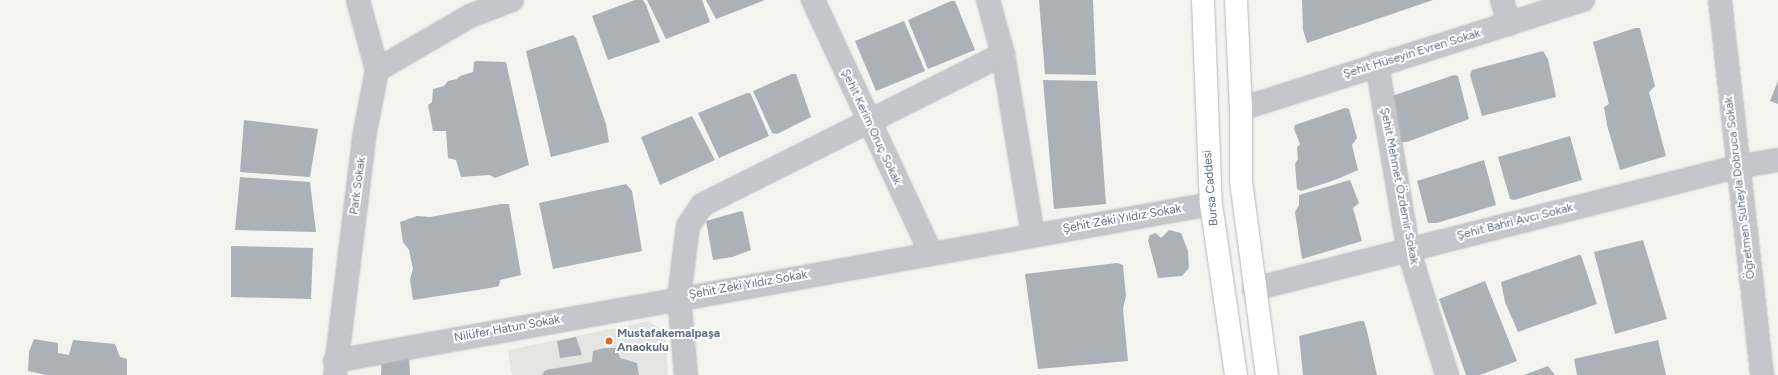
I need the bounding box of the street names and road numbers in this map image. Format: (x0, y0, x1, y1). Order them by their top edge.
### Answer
street label: Şehit Hüseyin Evren Sokak (1342, 26, 1482, 82)
street label: Şehit Kerim Oruç Sokak (838, 67, 904, 187)
street label: Öğretmen Süheyla Dobruca Sokak (1722, 96, 1758, 280)
street label: Şehit Mehmet Özdemir Sokak (1377, 106, 1421, 266)
street label: Bursa Caddesi (1200, 149, 1222, 227)
street label: Park Sokak (347, 156, 369, 216)
street label: Şehit Zeki Yıldız Sokak (1062, 201, 1182, 237)
street label: Şehit Bahri Avcı Sokak (1455, 201, 1575, 243)
street label: Şehit Zeki Yıldız Sokak (688, 267, 808, 303)
street label: Nilüfer Hatun Sokak (453, 313, 561, 345)

